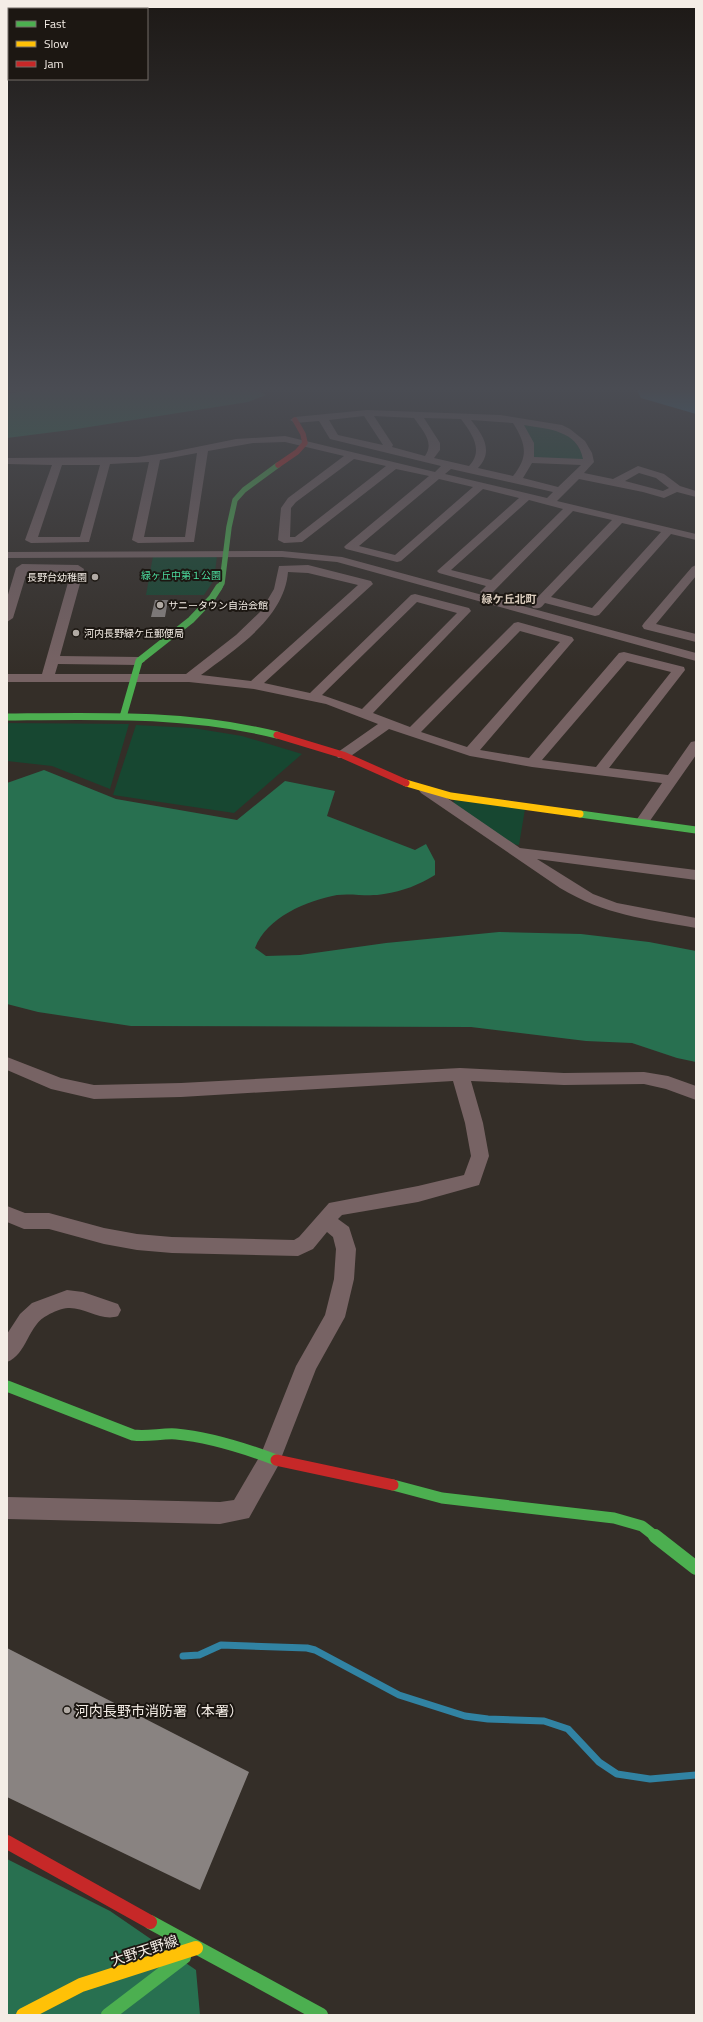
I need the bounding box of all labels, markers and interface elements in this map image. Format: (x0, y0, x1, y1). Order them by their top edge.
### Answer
legend (8, 8, 148, 80)
text: Fast (44, 14, 67, 33)
text: Slow (44, 34, 69, 53)
text: Jam (44, 54, 64, 73)
park label: 緑ヶ丘中第１公園 (141, 568, 221, 583)
place label: 長野台幼稚園 (27, 570, 87, 585)
marker: 長野台幼稚園 (90, 572, 100, 582)
district label: 緑ケ丘北町 (482, 591, 537, 607)
place label: サニータウン自治会館 (168, 598, 268, 613)
marker: サニータウン自治会館 (155, 600, 165, 610)
place label: 河内長野緑ケ丘郵便局 (84, 626, 184, 641)
marker: 河内長野緑ケ丘郵便局 (71, 628, 81, 638)
place label: 河内長野市消防署（本署） (75, 1700, 243, 1721)
marker: 河内長野市消防署（本署） (62, 1705, 72, 1715)
street label: 大野天野線 (107, 1929, 181, 1971)

